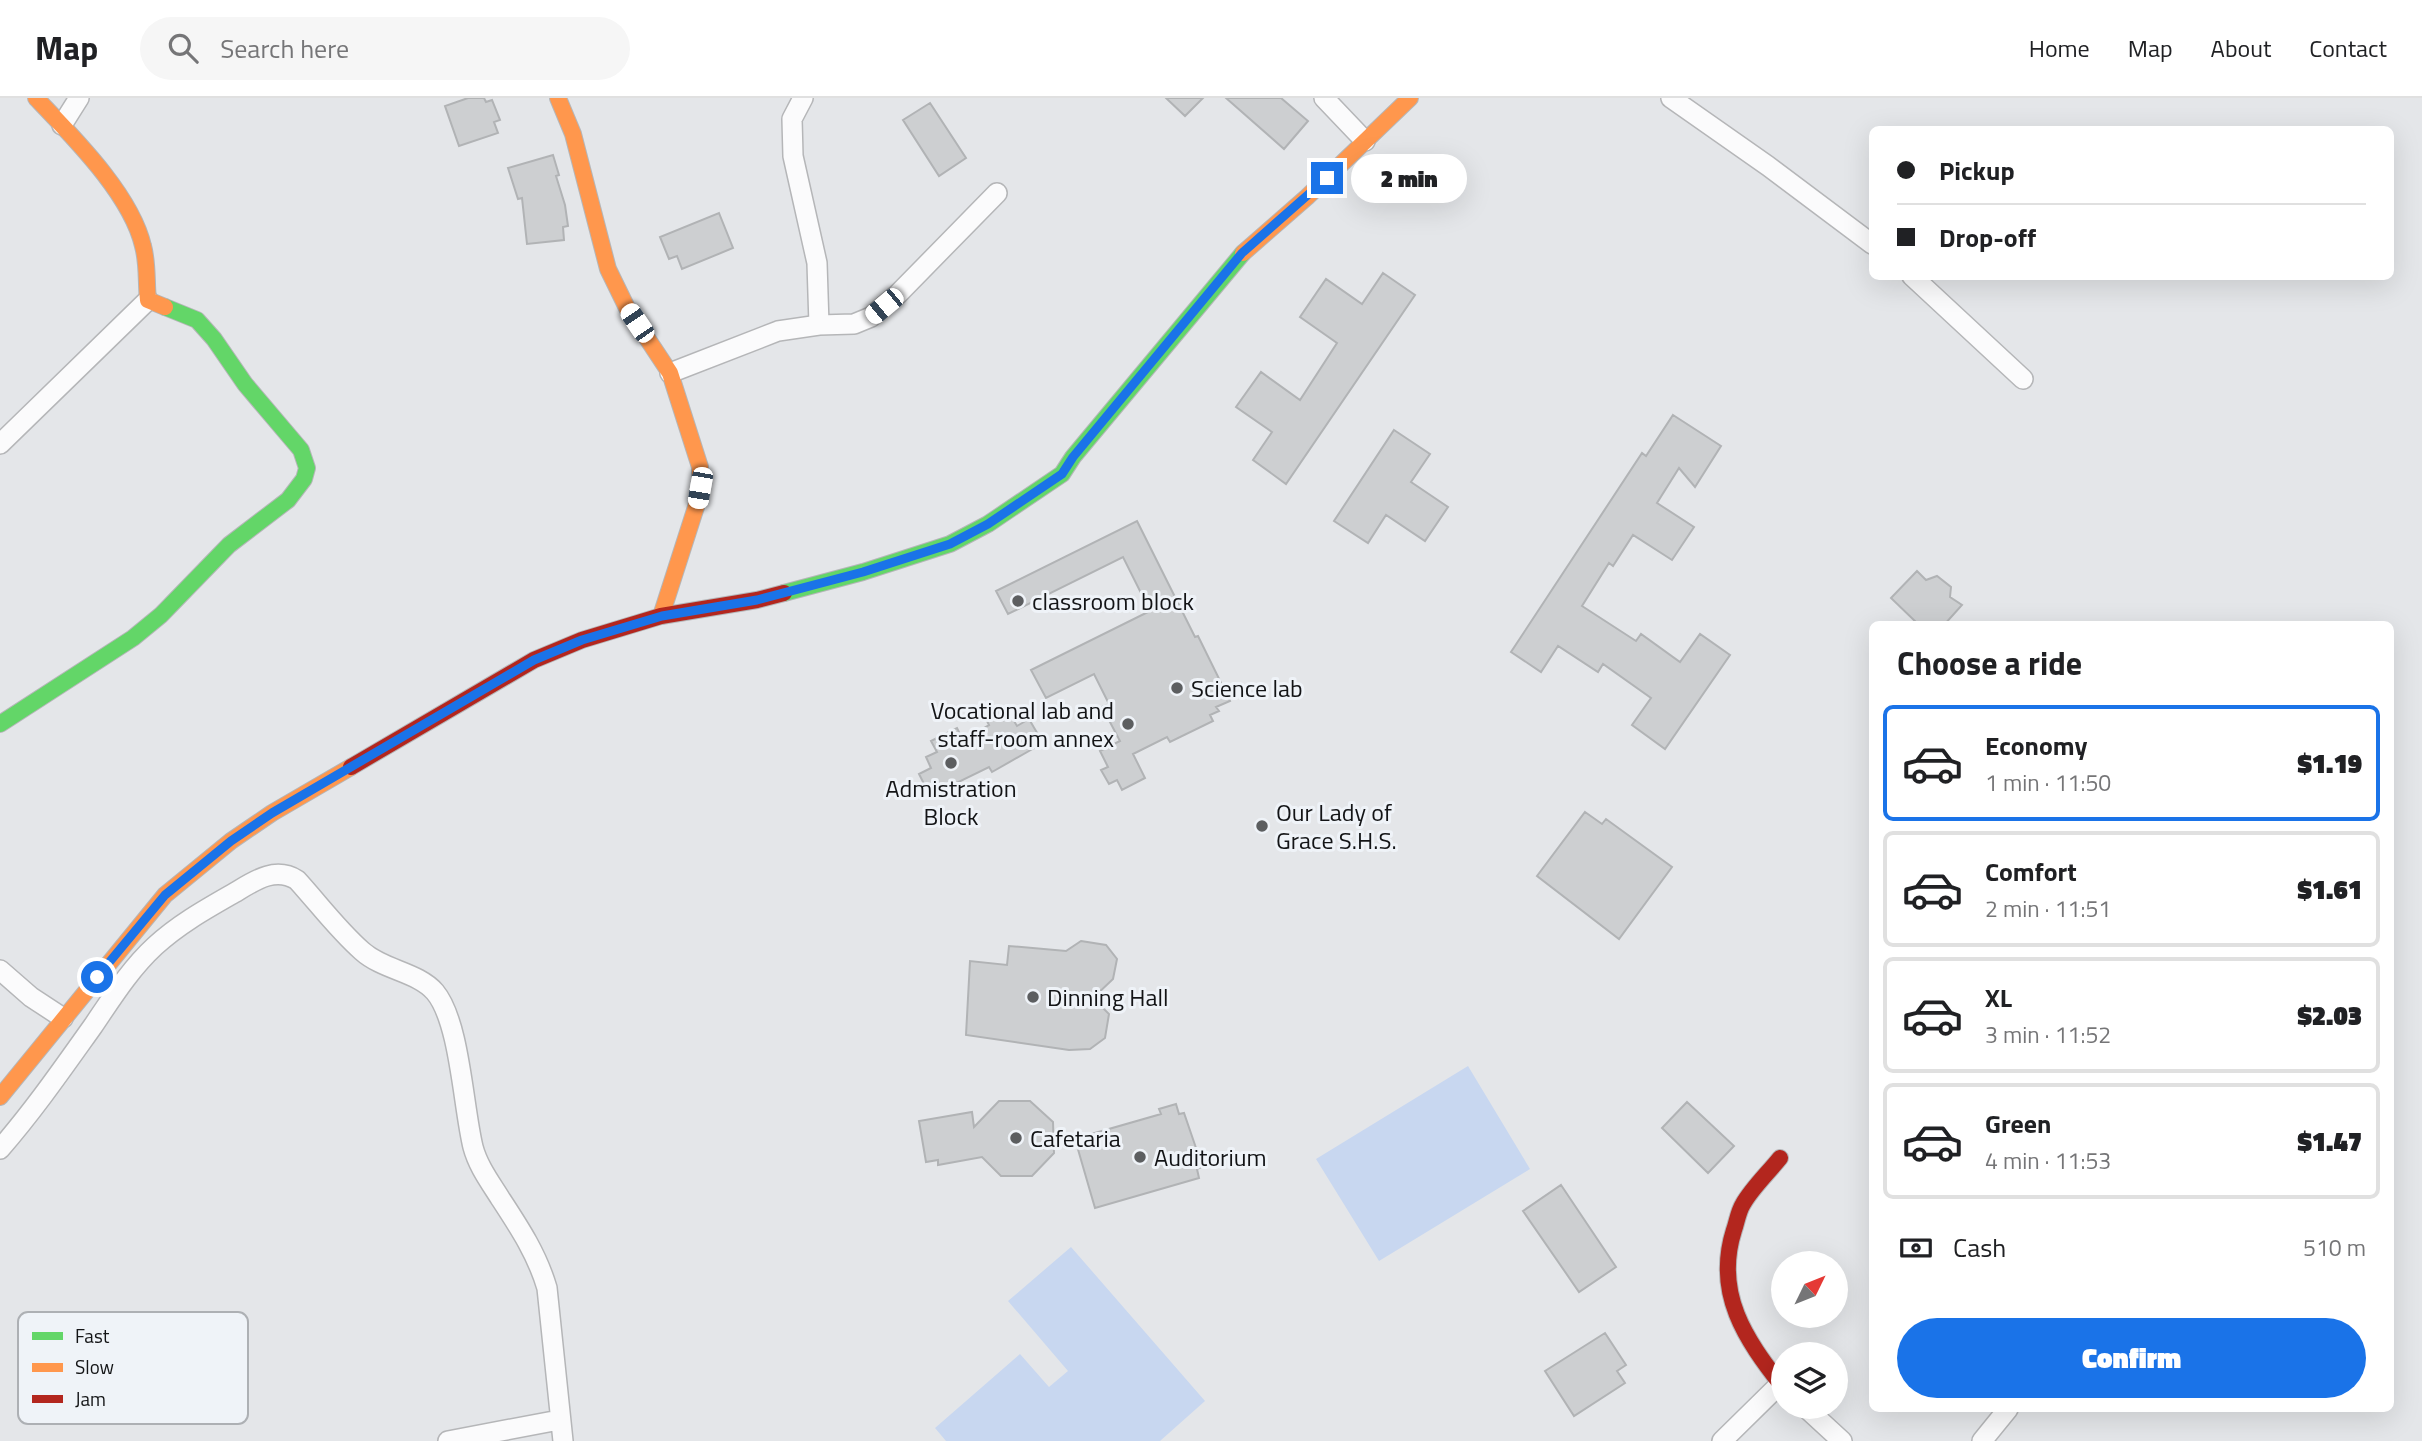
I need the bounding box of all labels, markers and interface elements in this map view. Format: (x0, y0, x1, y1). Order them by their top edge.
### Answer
search box (140, 17, 630, 80)
text: Map (35, 23, 98, 73)
icon: search (164, 29, 202, 67)
text: Search here (220, 29, 349, 68)
text: Home (2029, 30, 2090, 66)
text: Map (2128, 30, 2173, 66)
text: About (2211, 30, 2271, 66)
text: Contact (2309, 30, 2387, 66)
text: Pickup (1939, 151, 2015, 190)
callout: 2 min (1352, 154, 1467, 202)
text: 2 min (1380, 161, 1438, 196)
route end (1311, 162, 1343, 194)
text: Drop-off (1939, 218, 2036, 257)
car (862, 284, 907, 328)
car (617, 300, 658, 346)
car (687, 465, 714, 511)
place label: classroom block (1032, 583, 1194, 619)
marker: classroom block (1010, 593, 1026, 609)
text: Choose a ride (1897, 639, 2082, 687)
place label: Science lab (1191, 670, 1303, 706)
marker: Science lab (1169, 680, 1185, 696)
place label: Vocational lab and staff-room annex (930, 692, 1114, 756)
marker: Vocational lab and staff-room annex (1120, 716, 1136, 732)
text: Economy (1985, 726, 2087, 765)
icon: car (1901, 732, 1964, 795)
text: $1.19 (2297, 744, 2362, 783)
marker: Admistration Block (943, 755, 959, 771)
text: 1 min · 11:50 (1985, 765, 2111, 800)
place label: Admistration Block (885, 770, 1017, 834)
place label: Our Lady of Grace S.H.S. (1276, 794, 1397, 858)
marker: Our Lady of Grace S.H.S. (1254, 818, 1270, 834)
text: Comfort (1985, 852, 2077, 891)
icon: car (1901, 858, 1964, 921)
text: $1.61 (2297, 870, 2362, 909)
text: 2 min · 11:51 (1985, 891, 2111, 926)
route start (81, 961, 113, 993)
text: XL (1985, 978, 2012, 1017)
place label: Dinning Hall (1047, 979, 1169, 1015)
icon: car (1901, 984, 1964, 1047)
marker: Dinning Hall (1025, 989, 1041, 1005)
text: $2.03 (2297, 996, 2362, 1035)
text: 3 min · 11:52 (1985, 1017, 2111, 1052)
text: Green (1985, 1104, 2051, 1143)
icon: car (1901, 1110, 1964, 1173)
place label: Cafetaria (1030, 1120, 1121, 1156)
text: $1.47 (2297, 1122, 2362, 1161)
marker: Cafetaria (1008, 1130, 1024, 1146)
place label: Auditorium (1154, 1139, 1266, 1175)
text: 4 min · 11:53 (1985, 1143, 2111, 1178)
marker: Auditorium (1132, 1149, 1148, 1165)
text: Cash (1953, 1228, 2006, 1267)
icon: cash (1897, 1229, 1935, 1267)
text: 510 m (2303, 1230, 2366, 1265)
north arrow (1771, 1251, 1848, 1328)
map controls (1771, 1251, 1848, 1419)
legend (18, 1312, 248, 1424)
button: Confirm (1897, 1318, 2366, 1398)
text: Fast (75, 1321, 110, 1350)
button: layers (1771, 1342, 1848, 1419)
text: Slow (75, 1352, 114, 1381)
text: Jam (75, 1384, 106, 1413)

